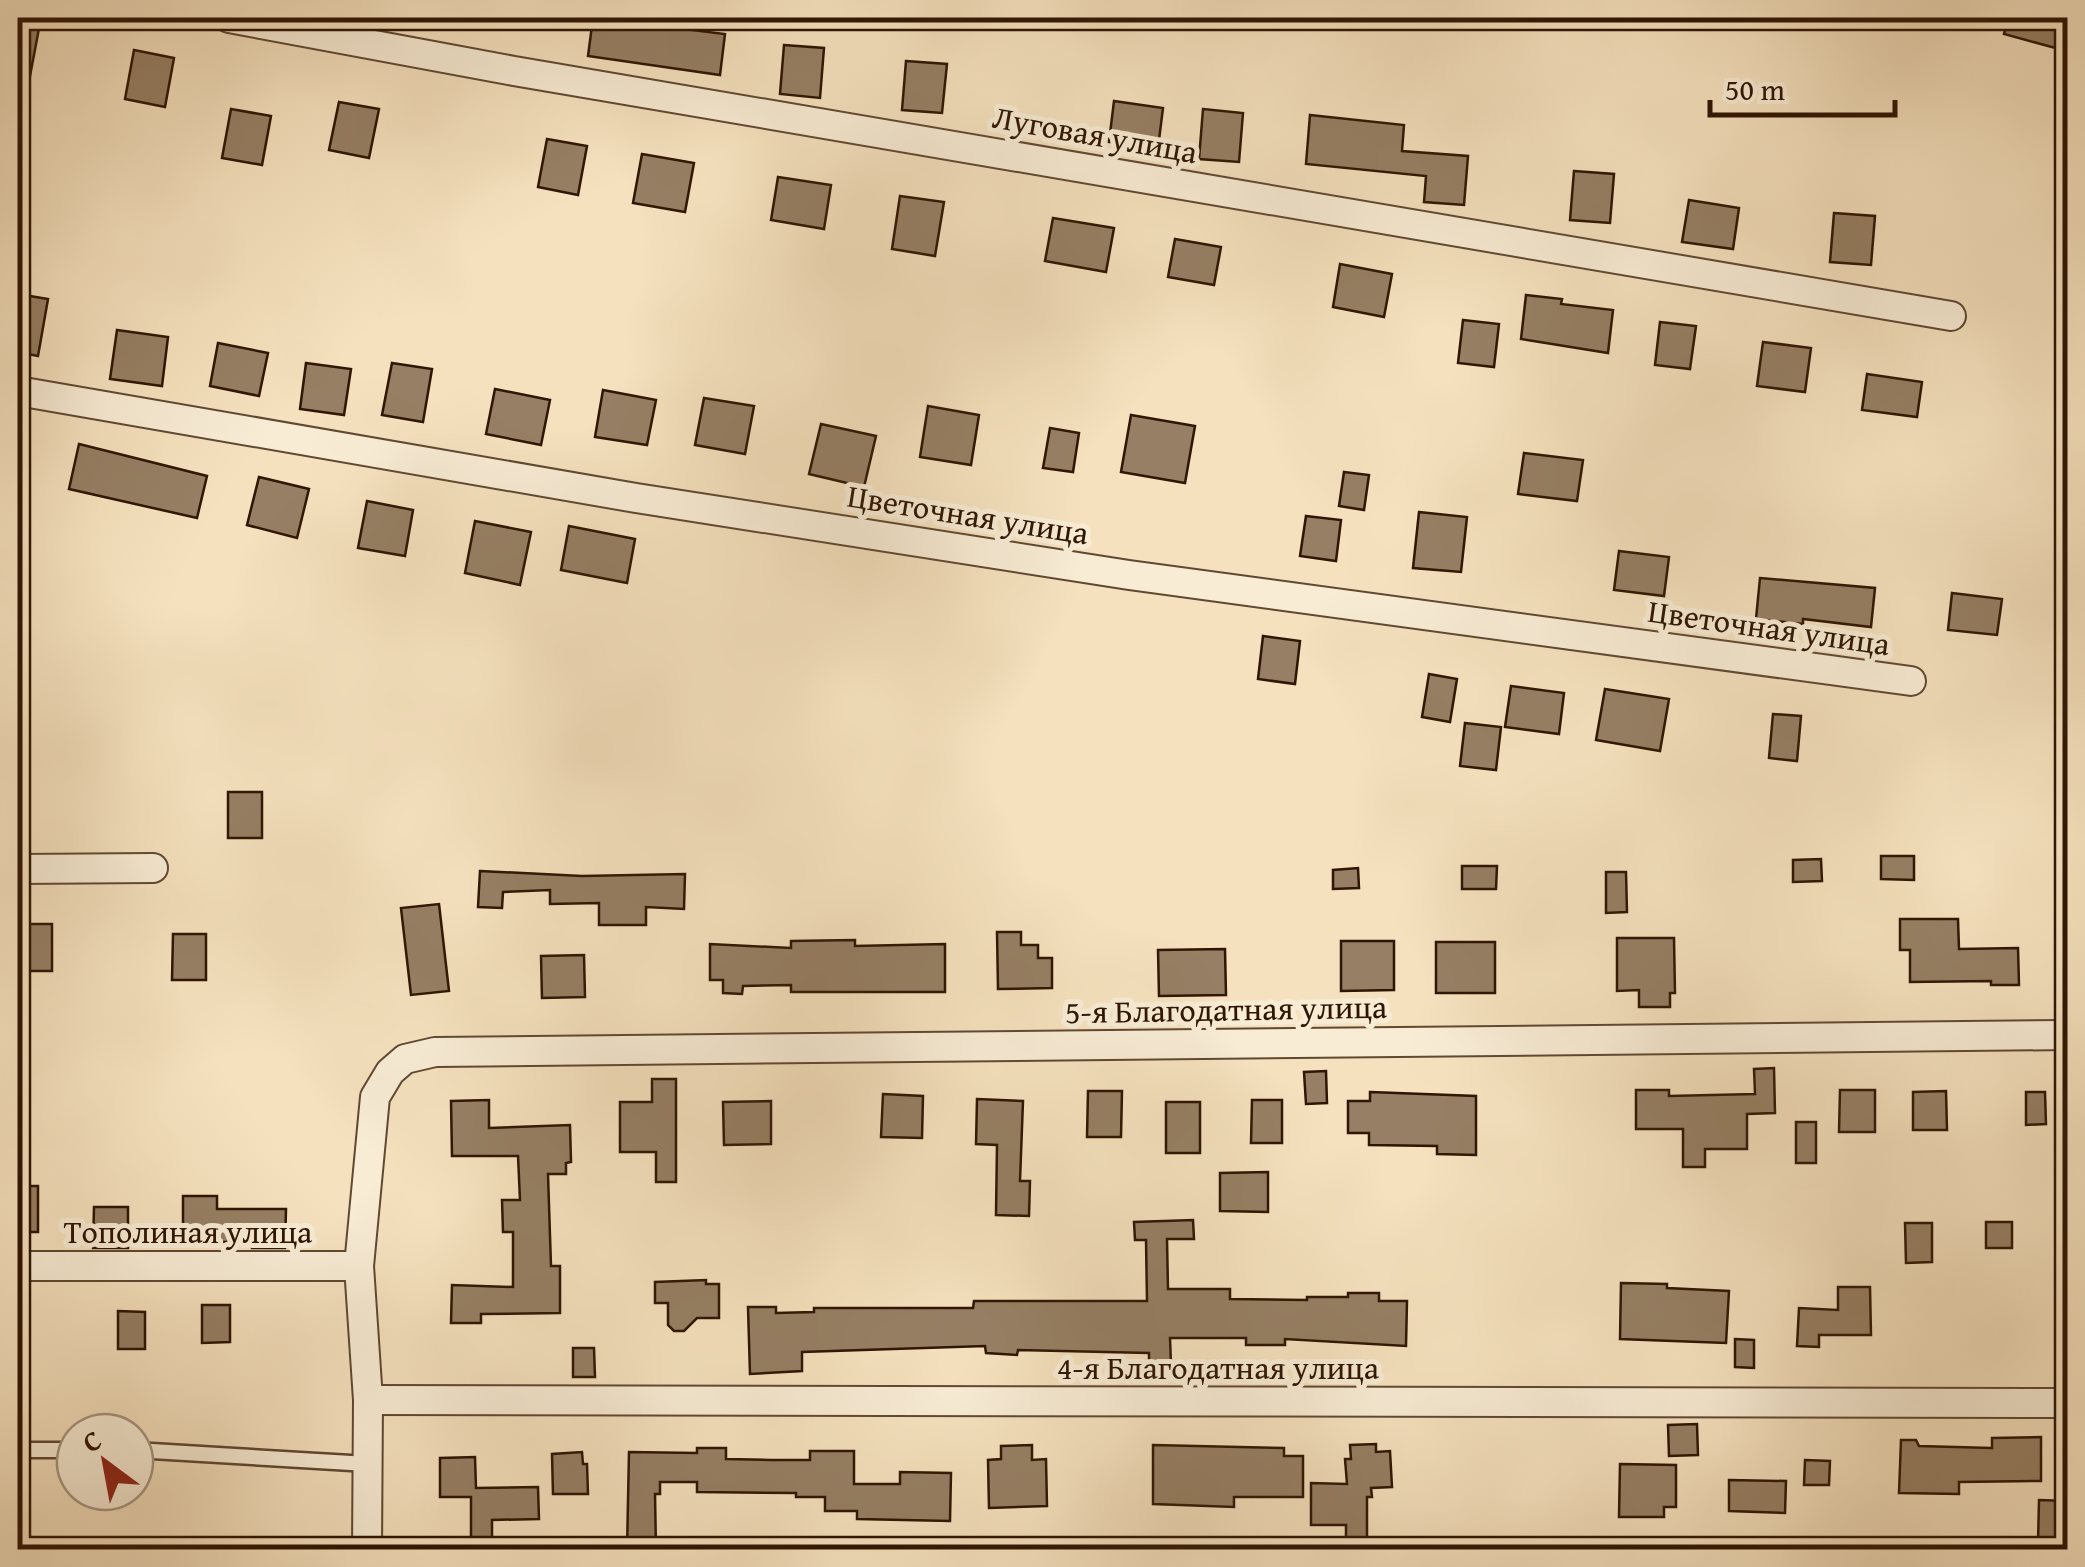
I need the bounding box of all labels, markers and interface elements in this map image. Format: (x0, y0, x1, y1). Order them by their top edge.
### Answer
scale bar (1710, 55, 1895, 117)
text: 50 m (1725, 67, 1785, 111)
street label: Луговая улица (989, 93, 1202, 175)
street label: Цветочная улица (844, 472, 1093, 556)
street label: Цветочная улица (1645, 587, 1894, 667)
street label: 5-я Благодатная улица (1065, 983, 1388, 1035)
street label: Тополиная улица (64, 1208, 313, 1255)
street label: 4-я Благодатная улица (1057, 1344, 1380, 1391)
north arrow (55, 1412, 155, 1512)
text: С (74, 1419, 109, 1462)

